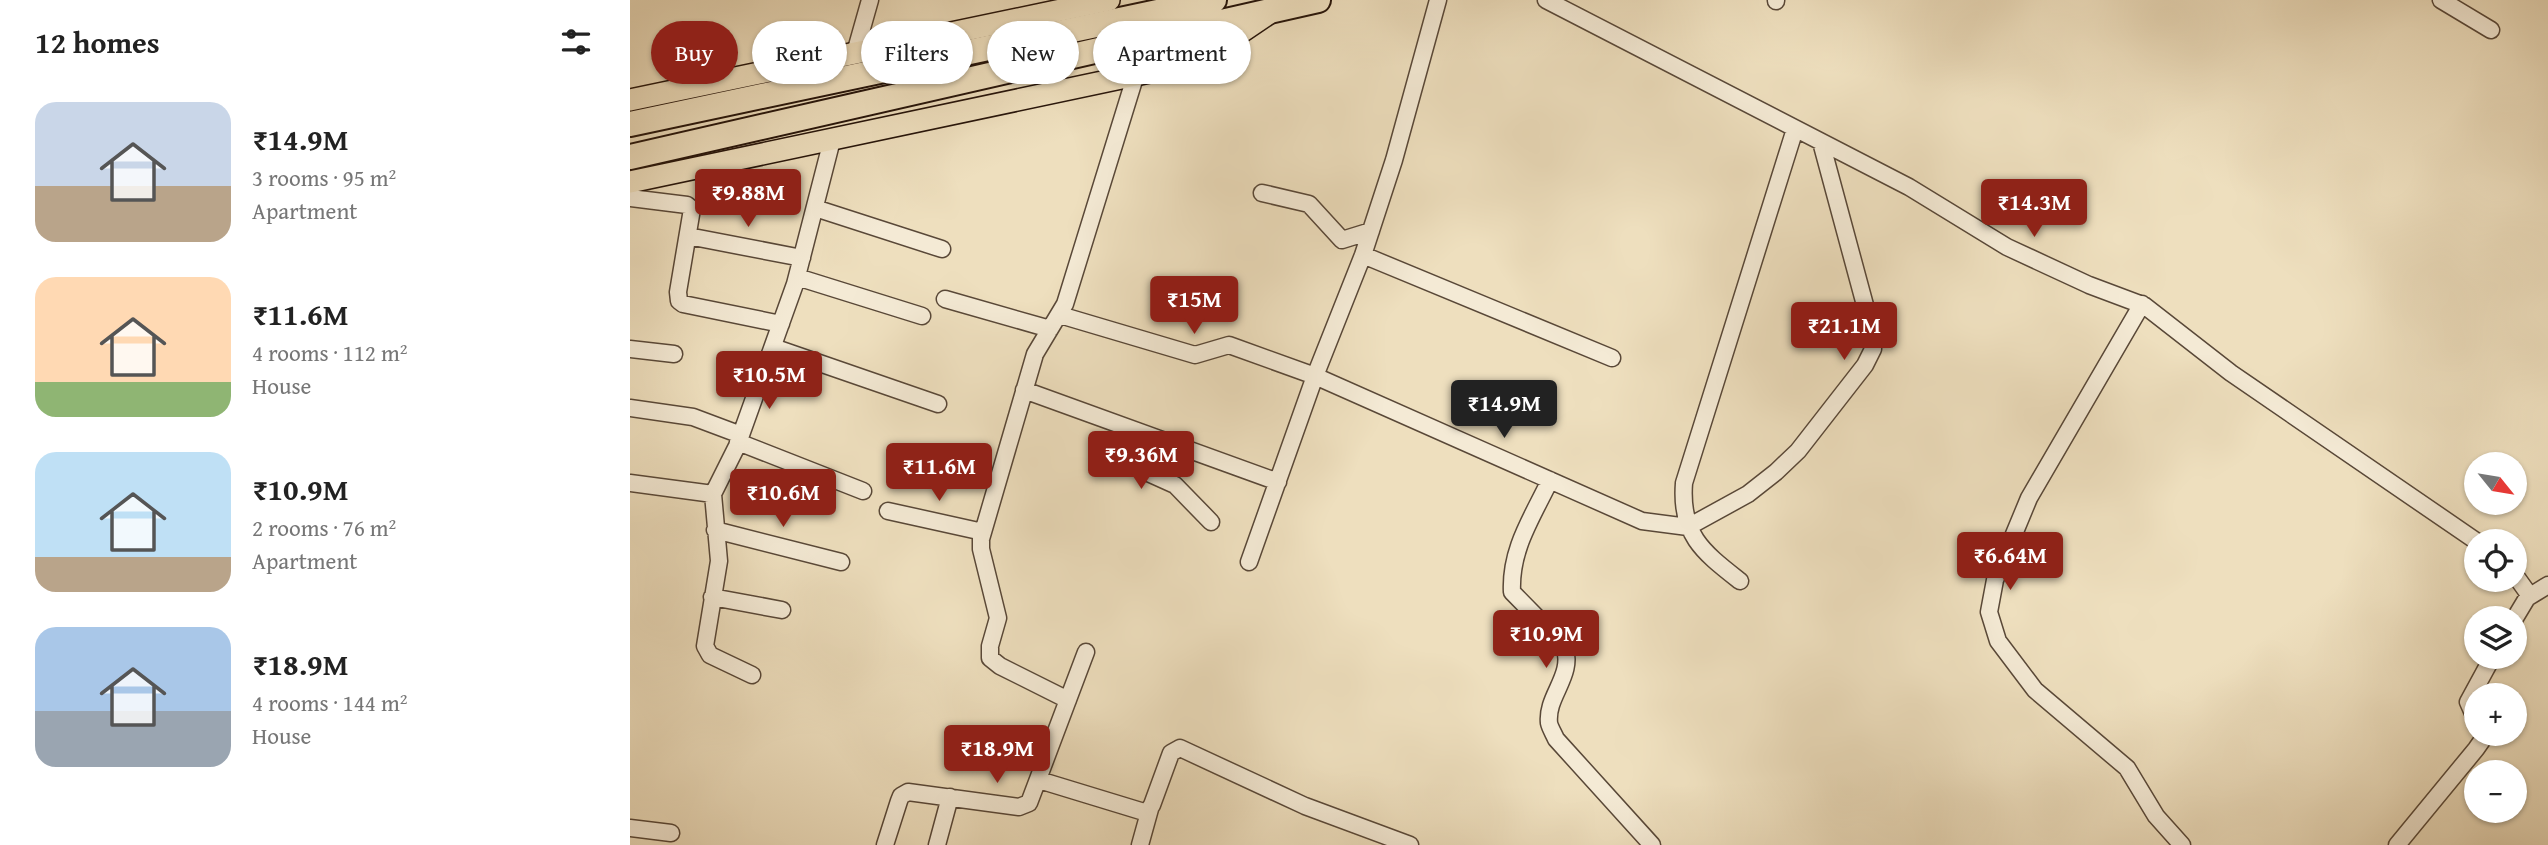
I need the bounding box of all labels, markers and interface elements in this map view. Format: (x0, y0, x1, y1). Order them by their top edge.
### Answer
text: 12 homes (35, 20, 160, 64)
chip: Buy (651, 21, 738, 84)
chip: Rent (752, 21, 847, 84)
chip: Filters (861, 21, 973, 84)
chip: New (987, 21, 1079, 84)
chip: Apartment (1093, 21, 1251, 84)
icon: filters (557, 23, 595, 61)
text: ₹14.9M (252, 117, 348, 161)
icon: home (91, 130, 175, 214)
text: 3 rooms · 95 m² (252, 161, 396, 194)
pin: ₹9.88M (691, 170, 805, 229)
text: ₹9.88M (711, 175, 785, 208)
pin: ₹14.3M (1977, 180, 2091, 239)
text: ₹14.3M (1997, 185, 2071, 218)
text: Apartment (252, 194, 357, 227)
pin: ₹15M (1153, 276, 1235, 336)
text: ₹15M (1166, 282, 1222, 315)
text: ₹11.6M (252, 292, 348, 336)
pin: ₹21.1M (1787, 302, 1901, 362)
icon: home (91, 305, 175, 389)
text: ₹21.1M (1807, 308, 1881, 341)
text: 4 rooms · 112 m² (252, 336, 407, 369)
pin: ₹10.5M (712, 352, 826, 411)
text: ₹10.5M (732, 357, 806, 390)
text: House (252, 369, 311, 402)
pin: ₹14.9M (1447, 380, 1561, 440)
text: ₹14.9M (1467, 386, 1541, 419)
pin: ₹9.36M (1084, 432, 1198, 491)
text: ₹9.36M (1104, 437, 1178, 470)
pin: ₹11.6M (882, 444, 996, 503)
text: ₹11.6M (902, 449, 976, 482)
north arrow (2464, 452, 2527, 514)
map controls (2464, 452, 2527, 823)
text: ₹10.9M (252, 467, 348, 511)
pin: ₹10.6M (726, 470, 840, 529)
text: ₹10.6M (746, 475, 820, 508)
icon: home (91, 480, 175, 564)
text: 2 rooms · 76 m² (252, 511, 396, 544)
button: locate (2464, 529, 2527, 592)
pin: ₹6.64M (1953, 532, 2067, 592)
text: ₹6.64M (1973, 538, 2047, 571)
text: Apartment (252, 544, 357, 577)
button: layers (2464, 606, 2527, 669)
pin: ₹10.9M (1489, 610, 1603, 670)
text: ₹10.9M (1509, 616, 1583, 649)
text: ₹18.9M (252, 642, 348, 686)
icon: home (91, 655, 175, 739)
button: + (2464, 683, 2527, 746)
text: 4 rooms · 144 m² (252, 686, 407, 719)
text: House (252, 719, 311, 752)
pin: ₹18.9M (940, 726, 1054, 785)
text: ₹18.9M (960, 731, 1034, 764)
button: − (2464, 760, 2527, 823)

